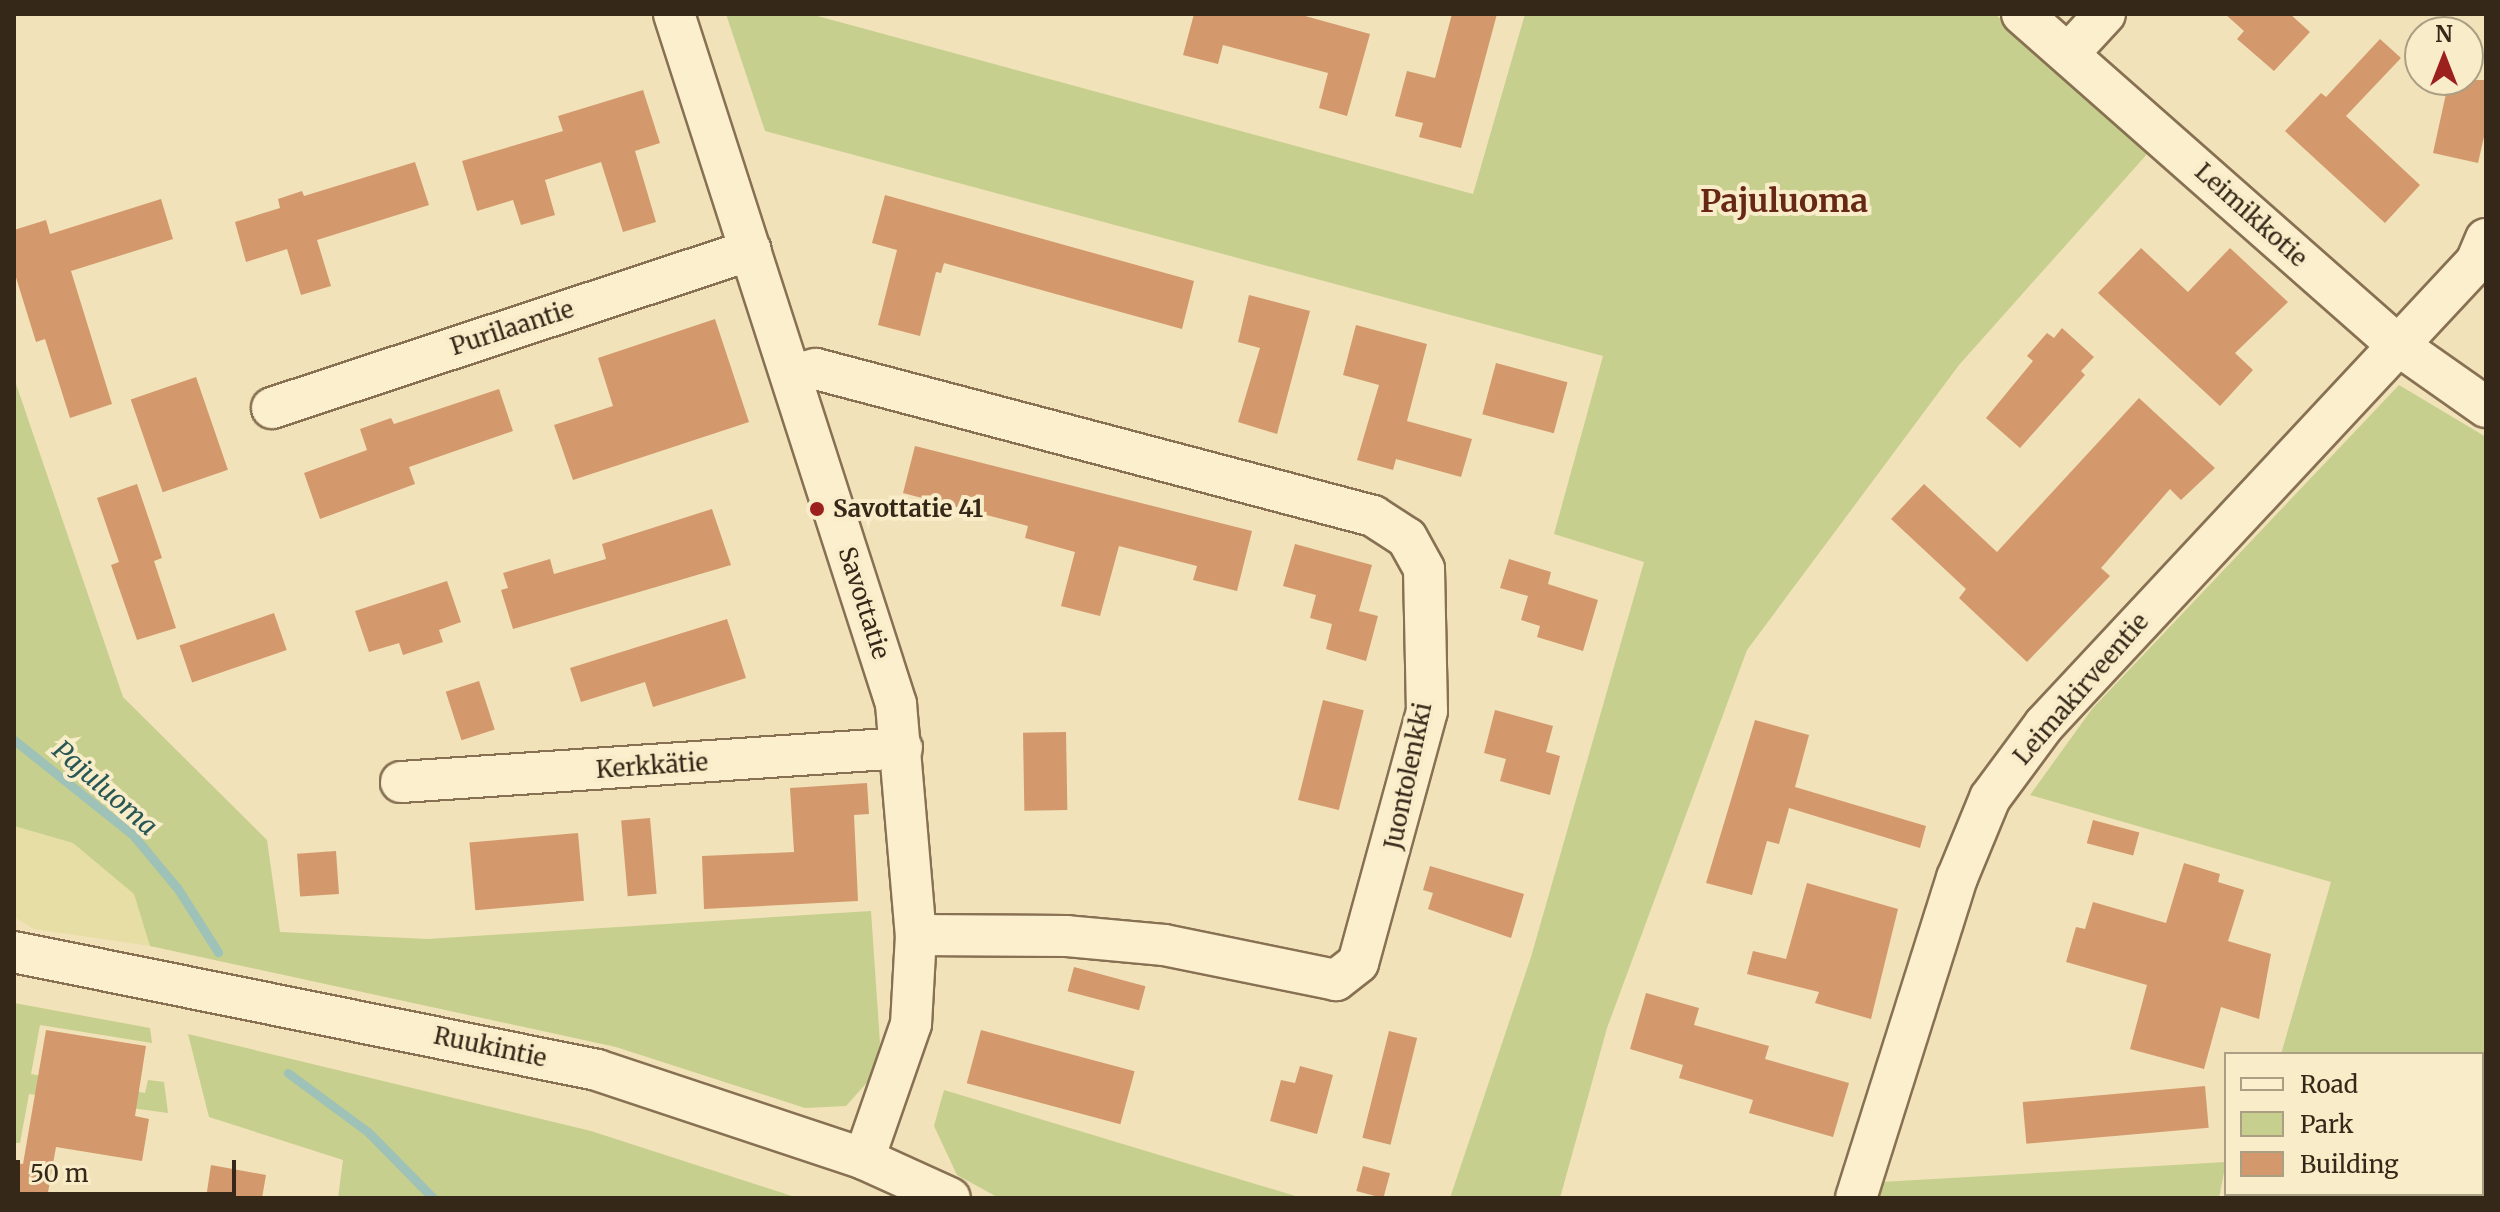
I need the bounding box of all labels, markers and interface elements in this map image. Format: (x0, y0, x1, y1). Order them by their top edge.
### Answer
north arrow (2404, 16, 2484, 96)
text: N (2435, 20, 2453, 48)
street label: Leimikkotie (2189, 157, 2313, 273)
district label: Pajuluoma (1700, 182, 1868, 220)
street label: Purilaantie (447, 295, 577, 361)
place label: Savottatie 41 (833, 495, 983, 523)
marker: Savottatie 41 (808, 500, 826, 518)
street label: Savottatie (832, 543, 896, 663)
street label: Leimakirveentie (2008, 608, 2154, 770)
street label: Juontolenkki (1378, 700, 1438, 852)
water label: Pajuluoma (46, 734, 164, 842)
street label: Kerkkätie (595, 748, 709, 784)
street label: Ruukintie (431, 1021, 549, 1073)
legend (2224, 1052, 2484, 1196)
text: Road (2300, 1069, 2358, 1100)
text: Park (2300, 1109, 2353, 1140)
scale bar (20, 1144, 240, 1194)
text: Building (2300, 1149, 2399, 1180)
text: 50 m (30, 1158, 89, 1189)

